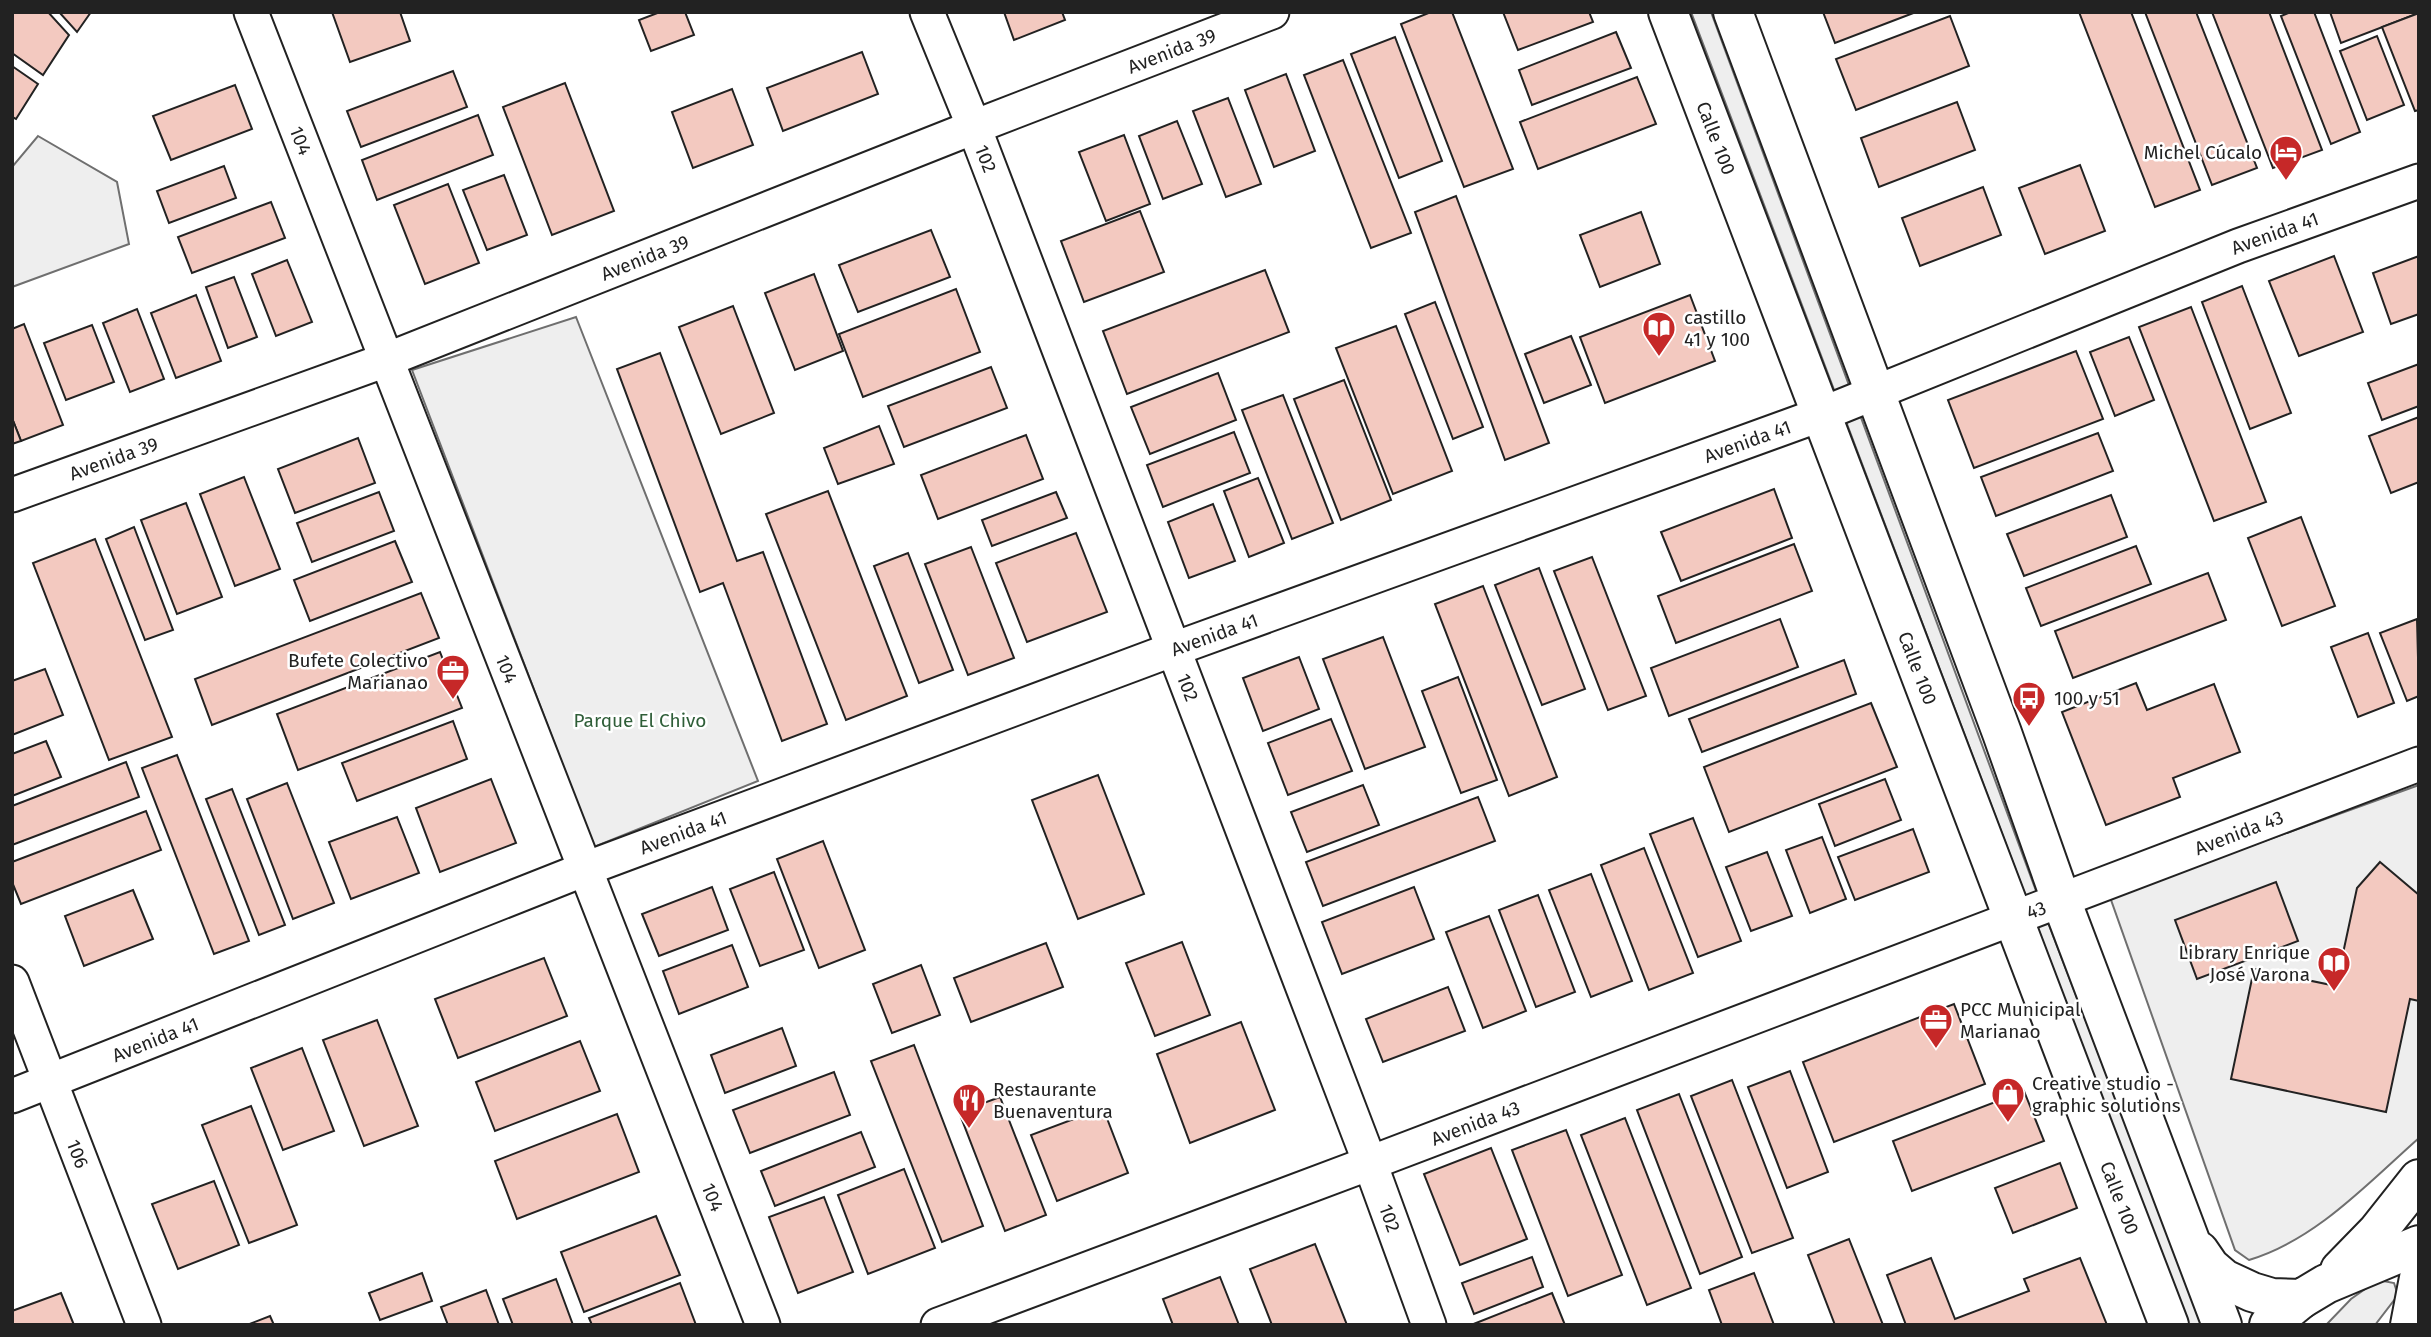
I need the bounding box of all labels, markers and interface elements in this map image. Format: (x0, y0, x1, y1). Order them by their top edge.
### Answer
street label: Avenida 39 (1124, 24, 1219, 79)
street label: Calle 100 (1691, 98, 1740, 178)
street label: 104 (285, 123, 317, 158)
hotel icon: Michel Cúcalo (2267, 133, 2305, 182)
place label: Michel Cúcalo (2144, 141, 2262, 164)
street label: 102 (970, 142, 1001, 176)
street label: Avenida 41 (2228, 207, 2322, 260)
street label: Avenida 39 (597, 230, 692, 286)
place label: castillo 41 y 100 (1684, 306, 1750, 351)
library icon: castillo 41 y 100 (1640, 309, 1678, 358)
street label: Avenida 41 (1701, 415, 1794, 468)
street label: Avenida 39 (66, 432, 161, 485)
street label: Avenida 41 (1168, 609, 1261, 661)
street label: Calle 100 (1893, 628, 1942, 708)
place label: Bufete Colectivo Marianao (288, 649, 428, 694)
street label: 104 (491, 651, 523, 687)
office icon: Bufete Colectivo Marianao (434, 652, 472, 701)
street label: 102 (1172, 670, 1203, 705)
bus stop icon: 100 y 51 (2010, 679, 2048, 728)
place label: 100 y 51 (2054, 687, 2120, 710)
park label: Parque El Chivo (574, 709, 706, 732)
street label: Avenida 41 (637, 806, 730, 860)
street label: Avenida 43 (2191, 806, 2287, 860)
street label: 43 (2023, 896, 2049, 924)
place label: Library Enrique José Varona (2179, 941, 2310, 986)
library icon: Library Enrique José Varona (2315, 944, 2353, 993)
place label: PCC Municipal Marianao (1960, 998, 2081, 1043)
office icon: PCC Municipal Marianao (1917, 1001, 1955, 1050)
street label: Avenida 41 (109, 1012, 202, 1067)
place label: Creative studio - graphic solutions (2032, 1072, 2181, 1117)
shop icon: Creative studio - graphic solutions (1989, 1075, 2027, 1124)
place label: Restaurante Buenaventura (993, 1078, 1113, 1123)
restaurant icon: Restaurante Buenaventura (950, 1081, 988, 1130)
street label: Avenida 43 (1428, 1096, 1523, 1151)
street label: 106 (62, 1136, 94, 1172)
street label: Calle 100 (2095, 1158, 2144, 1238)
street label: 104 (697, 1180, 729, 1215)
street label: 102 (1374, 1201, 1405, 1235)

